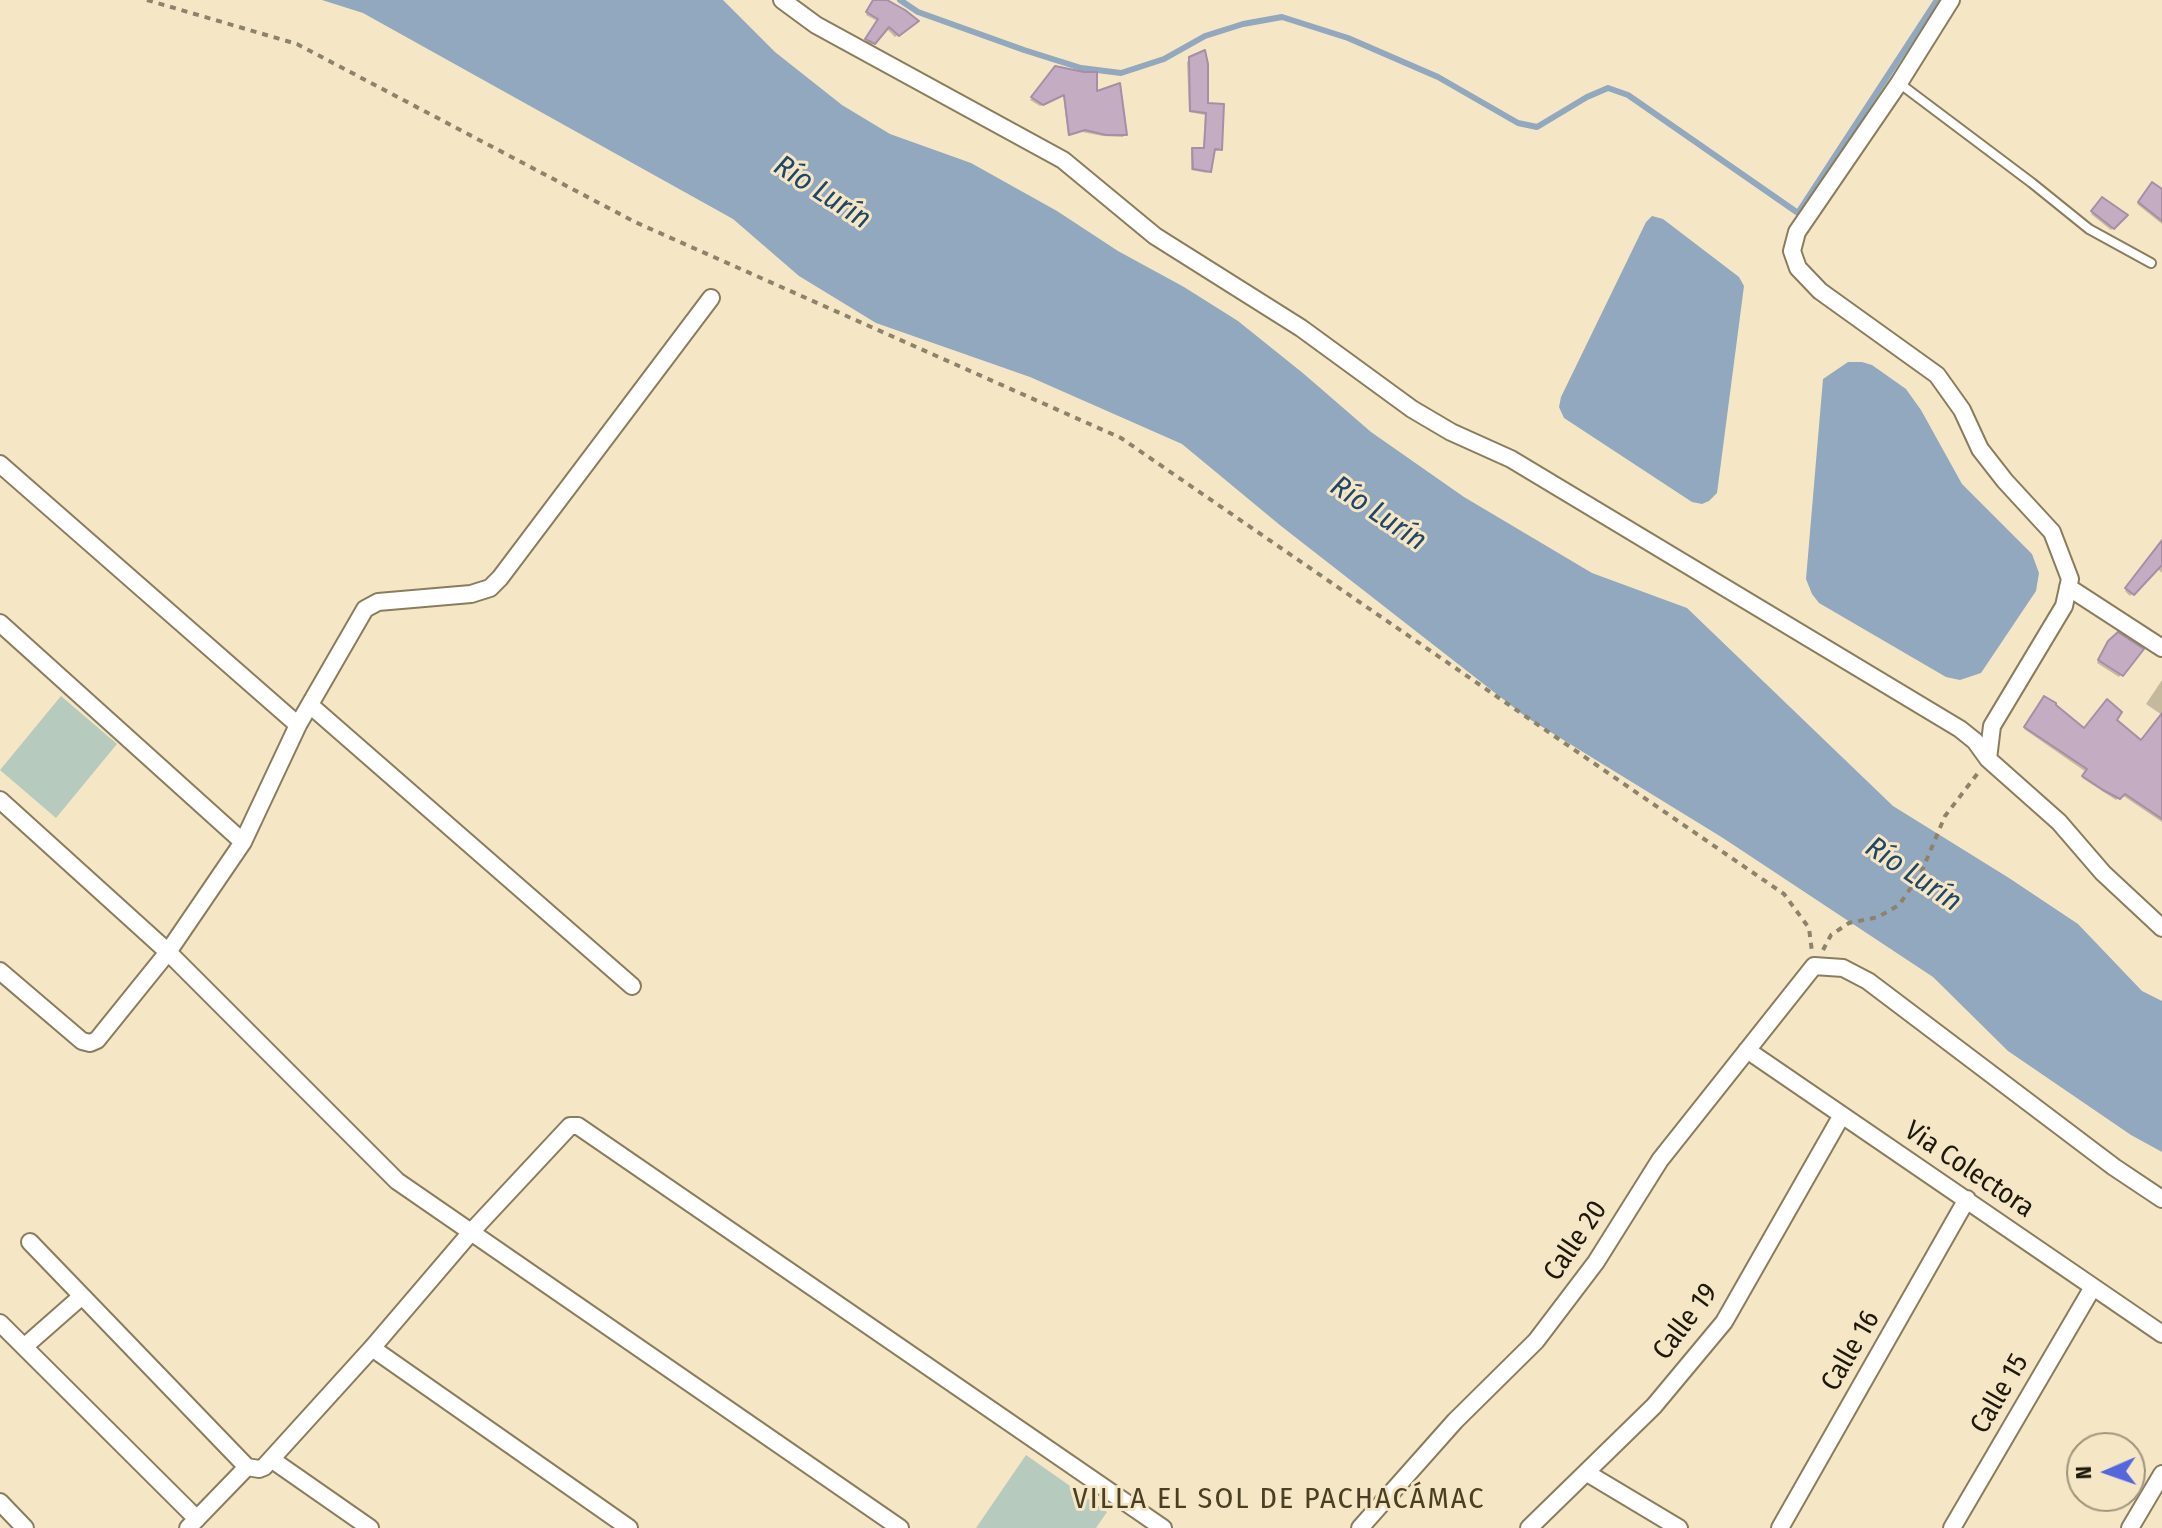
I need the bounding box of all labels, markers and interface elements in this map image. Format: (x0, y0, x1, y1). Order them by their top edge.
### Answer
water label: Río Lurín (767, 148, 877, 238)
water label: Río Lurín (1323, 469, 1433, 559)
water label: Río Lurín (1858, 830, 1968, 920)
street label: Via Colectora (1898, 1114, 2040, 1226)
street label: Calle 20 (1537, 1195, 1615, 1287)
street label: Calle 19 (1646, 1277, 1726, 1367)
street label: Calle 16 (1815, 1305, 1887, 1397)
street label: Calle 15 (1964, 1348, 2036, 1440)
north arrow (2066, 1432, 2146, 1512)
text: N (2070, 1466, 2097, 1480)
district label: VILLA EL SOL DE PACHACÁMAC (1073, 1482, 1485, 1518)

